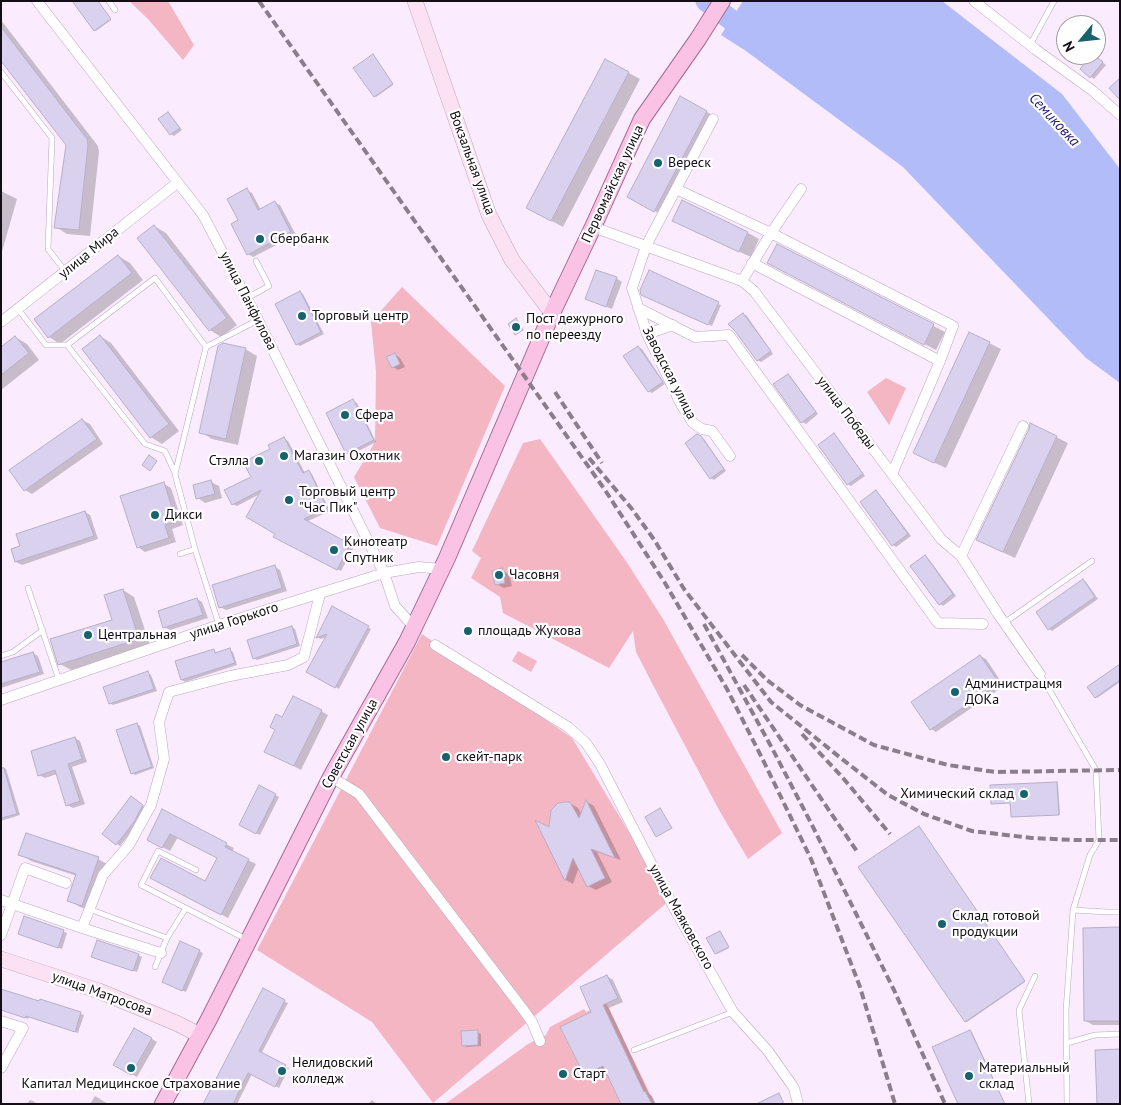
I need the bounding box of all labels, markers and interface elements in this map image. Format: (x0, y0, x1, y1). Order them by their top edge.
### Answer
north arrow (1056, 15, 1106, 65)
text: N (1059, 38, 1079, 55)
water label: Семиковка (1025, 90, 1083, 150)
street label: Вокзальная улица (445, 109, 499, 217)
street label: Первомайская улица (578, 122, 648, 246)
place label: Вереск (668, 155, 711, 171)
marker: Вереск (652, 157, 664, 169)
street label: улица Мира (56, 224, 122, 282)
place label: Сбербанк (270, 231, 329, 247)
marker: Сбербанк (254, 233, 266, 245)
street label: улица Панфилова (216, 249, 280, 353)
place label: Торговый центр (312, 308, 409, 324)
marker: Торговый центр (296, 310, 308, 322)
place label: Пост дежурного по переезду (526, 311, 624, 344)
marker: Пост дежурного по переезду (510, 321, 522, 333)
street label: Заводская улица (638, 324, 700, 422)
street label: улица Победы (813, 373, 879, 453)
place label: Сфера (355, 407, 394, 423)
marker: Сфера (339, 409, 351, 421)
place label: Магазин Охотник (294, 448, 400, 464)
marker: Магазин Охотник (278, 450, 290, 462)
place label: Стэлла (209, 453, 249, 469)
marker: Стэлла (253, 455, 265, 467)
place label: Торговый центр "Час Пик" (299, 484, 396, 516)
marker: Торговый центр "Час Пик" (283, 494, 295, 506)
place label: Дикси (165, 507, 203, 523)
marker: Дикси (149, 509, 161, 521)
place label: Кинотеатр Спутник (344, 534, 408, 566)
marker: Кинотеатр Спутник (328, 544, 340, 556)
place label: Часовня (509, 567, 559, 583)
marker: Часовня (493, 569, 505, 581)
street label: улица Горького (188, 599, 280, 643)
place label: площадь Жукова (478, 623, 581, 639)
marker: площадь Жукова (462, 625, 474, 637)
place label: Центральная (98, 627, 177, 643)
marker: Центральная (82, 629, 94, 641)
place label: Администрацмя ДОКа (965, 676, 1062, 709)
marker: Администрацмя ДОКа (949, 686, 961, 698)
street label: Советская улица (318, 696, 382, 792)
place label: скейт-парк (456, 749, 522, 765)
marker: скейт-парк (440, 751, 452, 763)
place label: Химический склад (900, 786, 1014, 802)
marker: Химический склад (1018, 788, 1030, 800)
street label: улица Маяковского (645, 861, 717, 973)
place label: Склад готовой продукции (952, 908, 1040, 940)
marker: Склад готовой продукции (936, 918, 948, 930)
street label: улица Матросова (50, 968, 154, 1020)
place label: Нелидовский колледж (292, 1055, 373, 1088)
place label: Материальный склад (979, 1060, 1070, 1092)
marker: Капитал Медицинское Страхование (125, 1062, 137, 1074)
marker: Нелидовский колледж (276, 1065, 288, 1077)
place label: Старт (573, 1066, 606, 1082)
marker: Старт (557, 1068, 569, 1080)
marker: Материальный склад (963, 1070, 975, 1082)
place label: Капитал Медицинское Страхование (22, 1076, 240, 1092)

